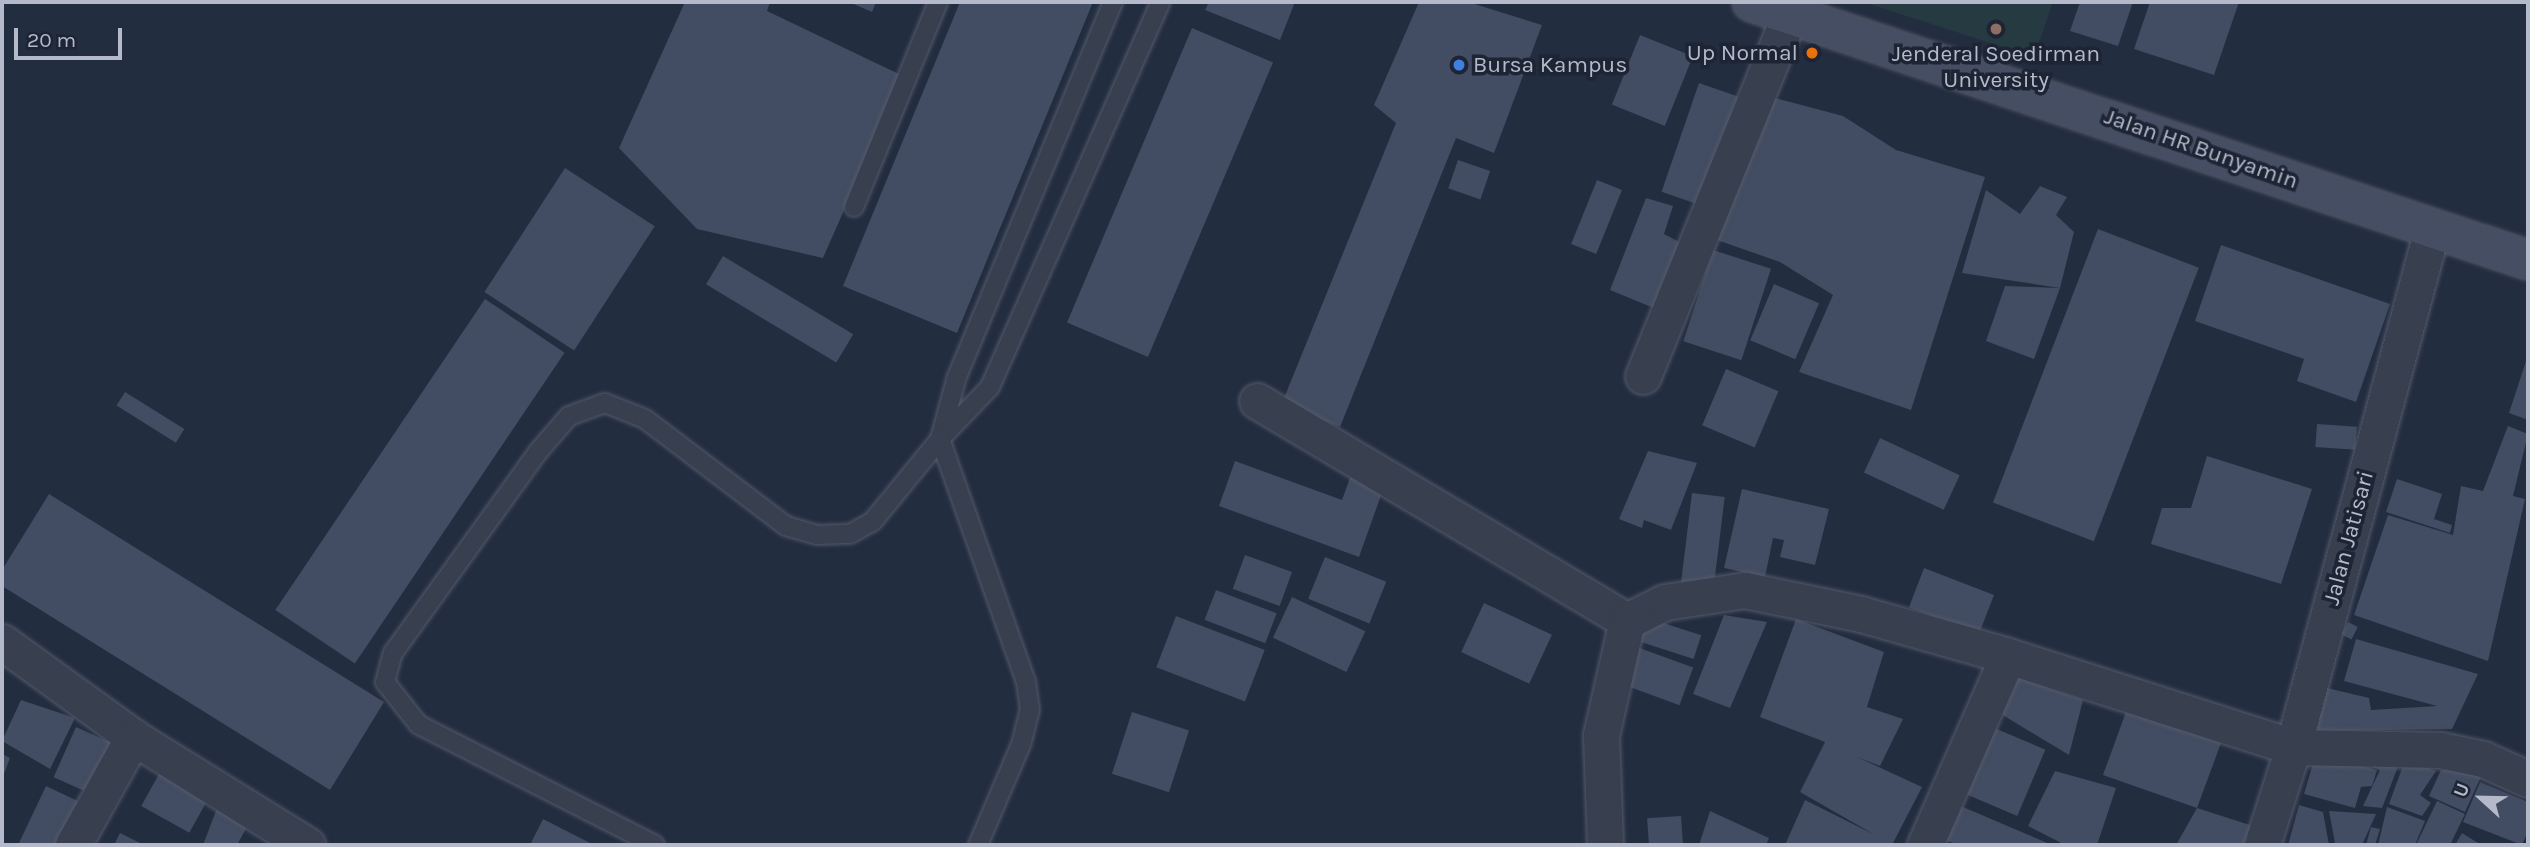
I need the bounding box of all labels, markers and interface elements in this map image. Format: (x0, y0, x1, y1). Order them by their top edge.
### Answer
scale bar (18, 14, 126, 58)
marker: Jenderal Soedirman University (1988, 21, 2004, 37)
text: 20 m (27, 28, 76, 52)
place label: Up Normal (1687, 39, 1798, 67)
place label: Jenderal Soedirman University (1892, 40, 2100, 94)
marker: Up Normal (1804, 45, 1820, 61)
place label: Bursa Kampus (1473, 51, 1627, 79)
marker: Bursa Kampus (1451, 57, 1467, 73)
street label: Jalan HR Bunyamin (2101, 103, 2301, 195)
street label: Jalan Jatisari (2318, 468, 2380, 608)
north arrow (2446, 763, 2516, 833)
text: U (2449, 780, 2474, 800)

